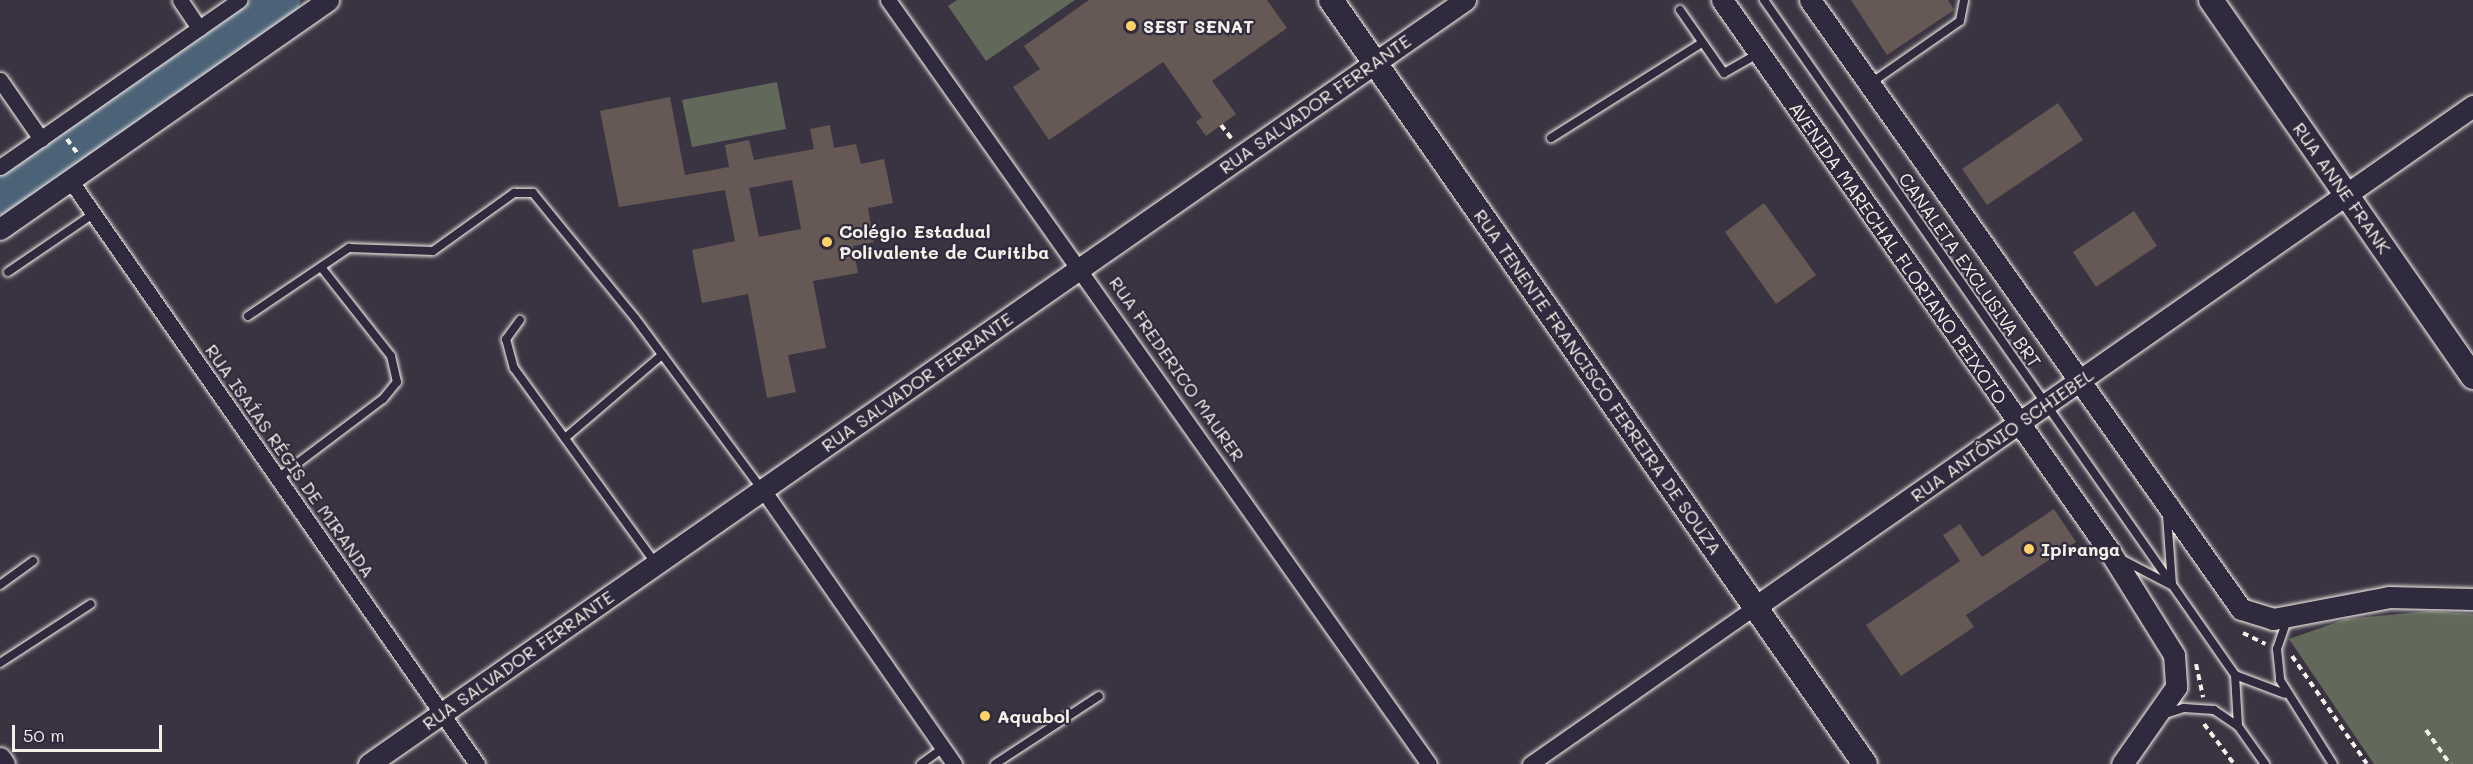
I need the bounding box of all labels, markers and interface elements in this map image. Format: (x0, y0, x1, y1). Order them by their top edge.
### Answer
place label: SEST SENAT (1143, 15, 1254, 37)
marker: SEST SENAT (1124, 19, 1138, 33)
street label: RUA SALVADOR FERRANTE (1215, 30, 1415, 178)
street label: AVENIDA MARECHAL FLORIANO PEIXOTO (1785, 98, 2011, 408)
street label: RUA ANNE FRANK (2289, 118, 2395, 258)
street label: CANALETA EXCLUSIVA BRT (1894, 168, 2046, 372)
street label: RUA TENENTE FRANCISCO FERREIRA DE SOUZA (1470, 205, 1726, 559)
place label: Colégio Estadual Polivalente de Curitiba (839, 221, 1049, 264)
marker: Colégio Estadual Polivalente de Curitiba (820, 235, 834, 249)
street label: RUA FREDERICO MAURER (1105, 272, 1249, 466)
street label: RUA SALVADOR FERRANTE (817, 308, 1017, 456)
street label: RUA ISAÍAS RÉGIS DE MIRANDA (201, 340, 379, 582)
street label: RUA ANTÔNIO SCHIEBEL (1907, 364, 2097, 506)
place label: Ipiranga (2041, 538, 2120, 560)
marker: Ipiranga (2022, 542, 2036, 556)
street label: RUA SALVADOR FERRANTE (418, 586, 618, 734)
place label: Aquabol (997, 705, 1070, 727)
marker: Aquabol (978, 709, 992, 723)
scale bar (15, 713, 165, 751)
text: 50 m (23, 723, 65, 747)

